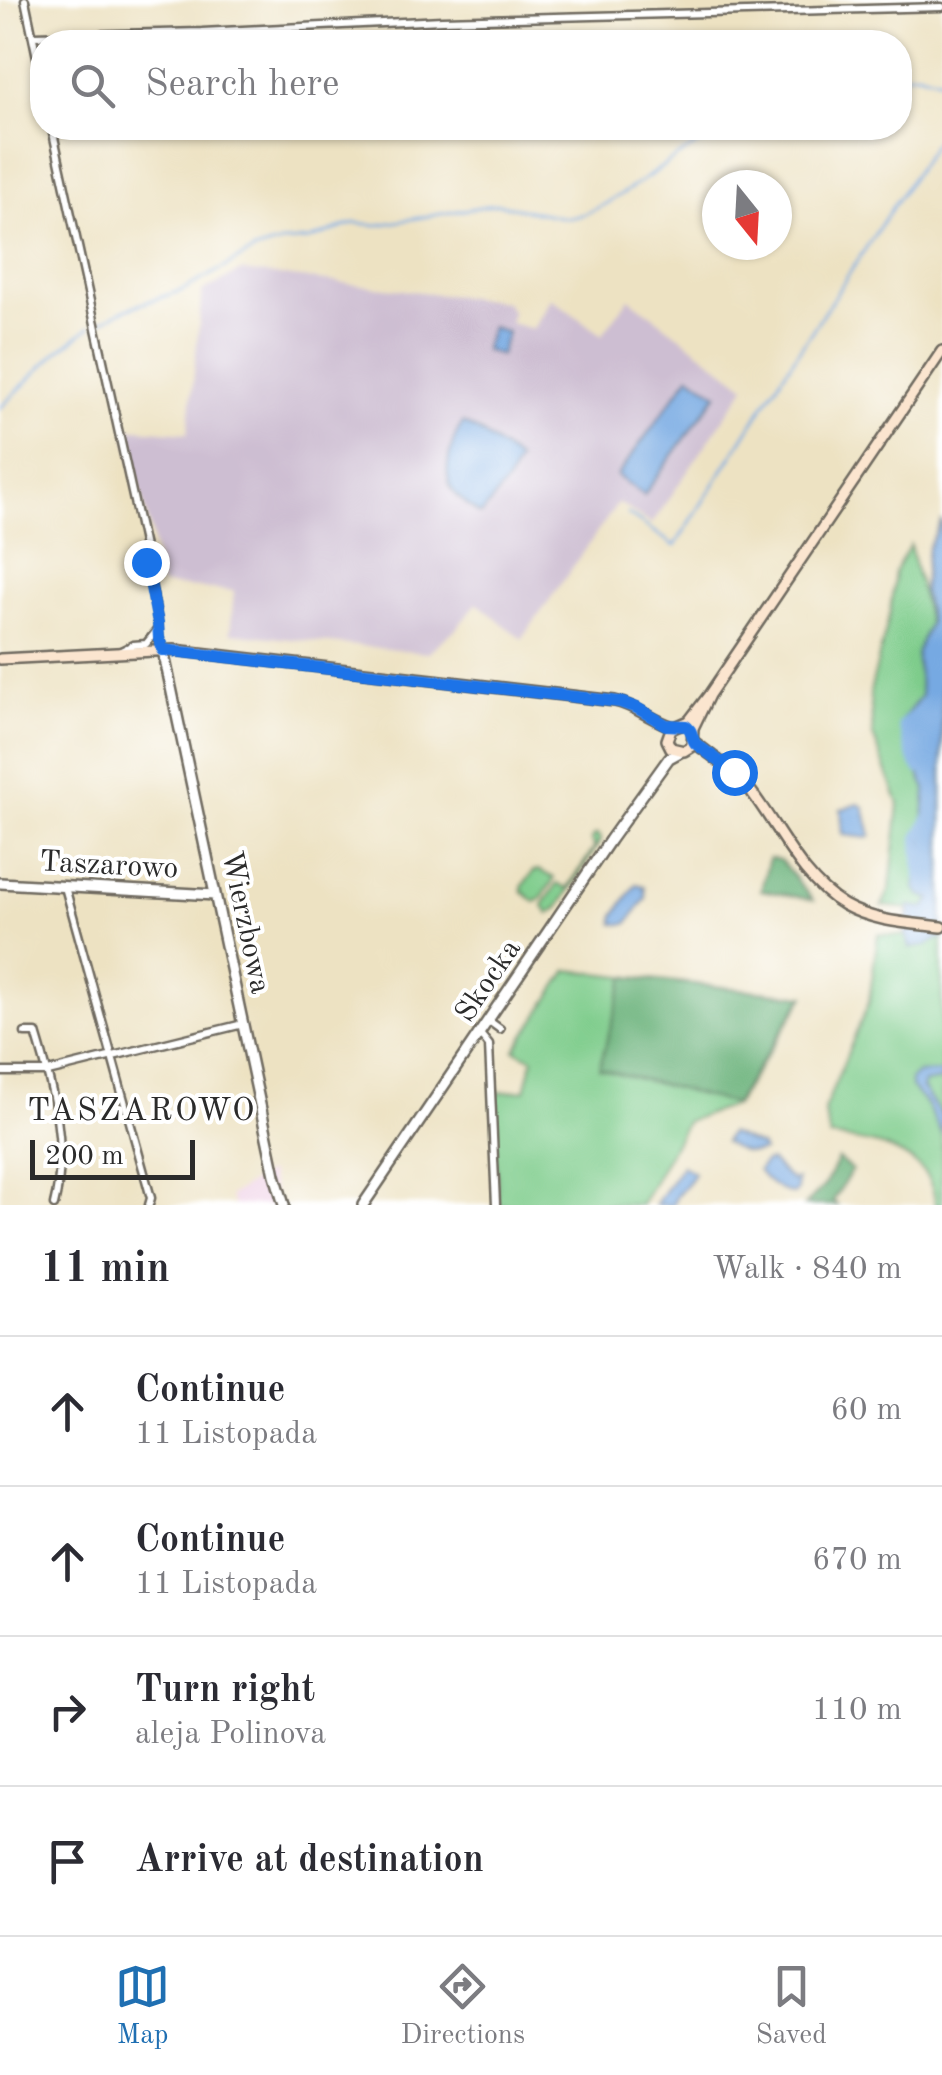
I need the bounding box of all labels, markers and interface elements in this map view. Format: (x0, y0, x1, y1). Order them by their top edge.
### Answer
search box (30, 30, 912, 140)
icon: search (65, 58, 120, 113)
text: Search here (145, 66, 340, 104)
north arrow (702, 170, 792, 260)
route end (124, 540, 170, 586)
route start (712, 750, 758, 796)
street label: Taszarowo (39, 847, 179, 885)
street label: Wierzbowa (215, 848, 275, 997)
street label: Skocka (450, 934, 527, 1028)
district label: TASZAROWO (27, 1096, 257, 1128)
scale bar (30, 1135, 195, 1180)
text: 200 m (45, 1143, 124, 1171)
text: 11 min (40, 1249, 170, 1291)
text: Walk · 840 m (712, 1254, 902, 1286)
text: Continue (135, 1372, 285, 1410)
icon: ahead (40, 1384, 95, 1439)
text: 60 m (831, 1395, 902, 1427)
text: 11 Listopada (135, 1419, 317, 1451)
text: Continue (135, 1522, 285, 1560)
icon: ahead (40, 1534, 95, 1589)
text: 670 m (812, 1545, 902, 1577)
text: 11 Listopada (135, 1569, 317, 1601)
text: Turn right (135, 1672, 315, 1710)
icon: right (40, 1684, 95, 1739)
text: 110 m (812, 1695, 902, 1727)
text: aleja Polinova (135, 1719, 326, 1751)
icon: arrive (40, 1834, 95, 1889)
text: Arrive at destination (135, 1842, 484, 1880)
tab: Map (115, 1959, 170, 2054)
tab: Directions (401, 1959, 525, 2054)
tab: Saved (755, 1959, 827, 2054)

